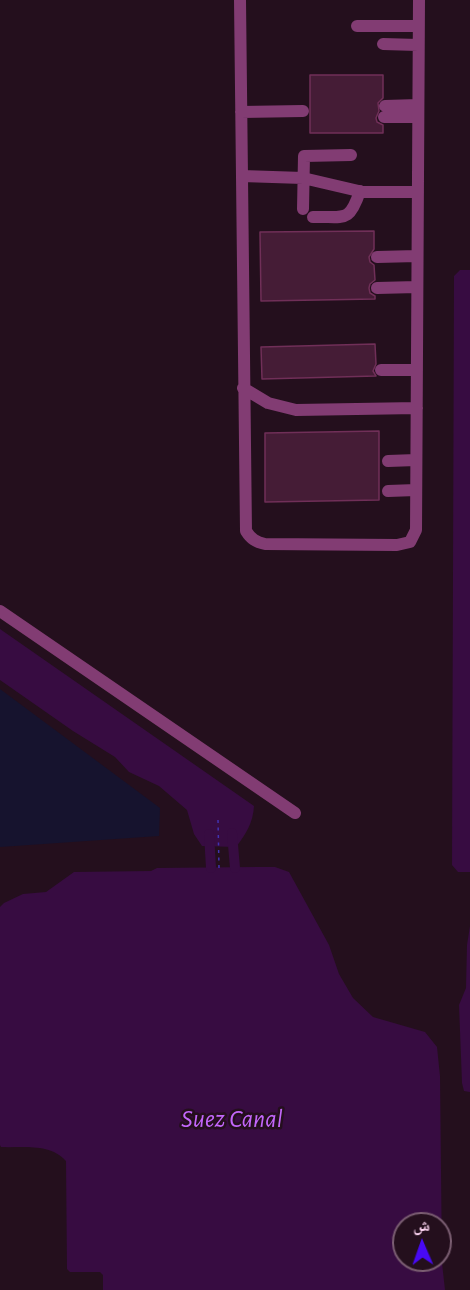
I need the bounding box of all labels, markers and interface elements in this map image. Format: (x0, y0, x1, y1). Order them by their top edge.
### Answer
water label: Suez Canal (181, 1103, 283, 1135)
north arrow (392, 1212, 452, 1272)
text: ش (413, 1218, 430, 1234)

